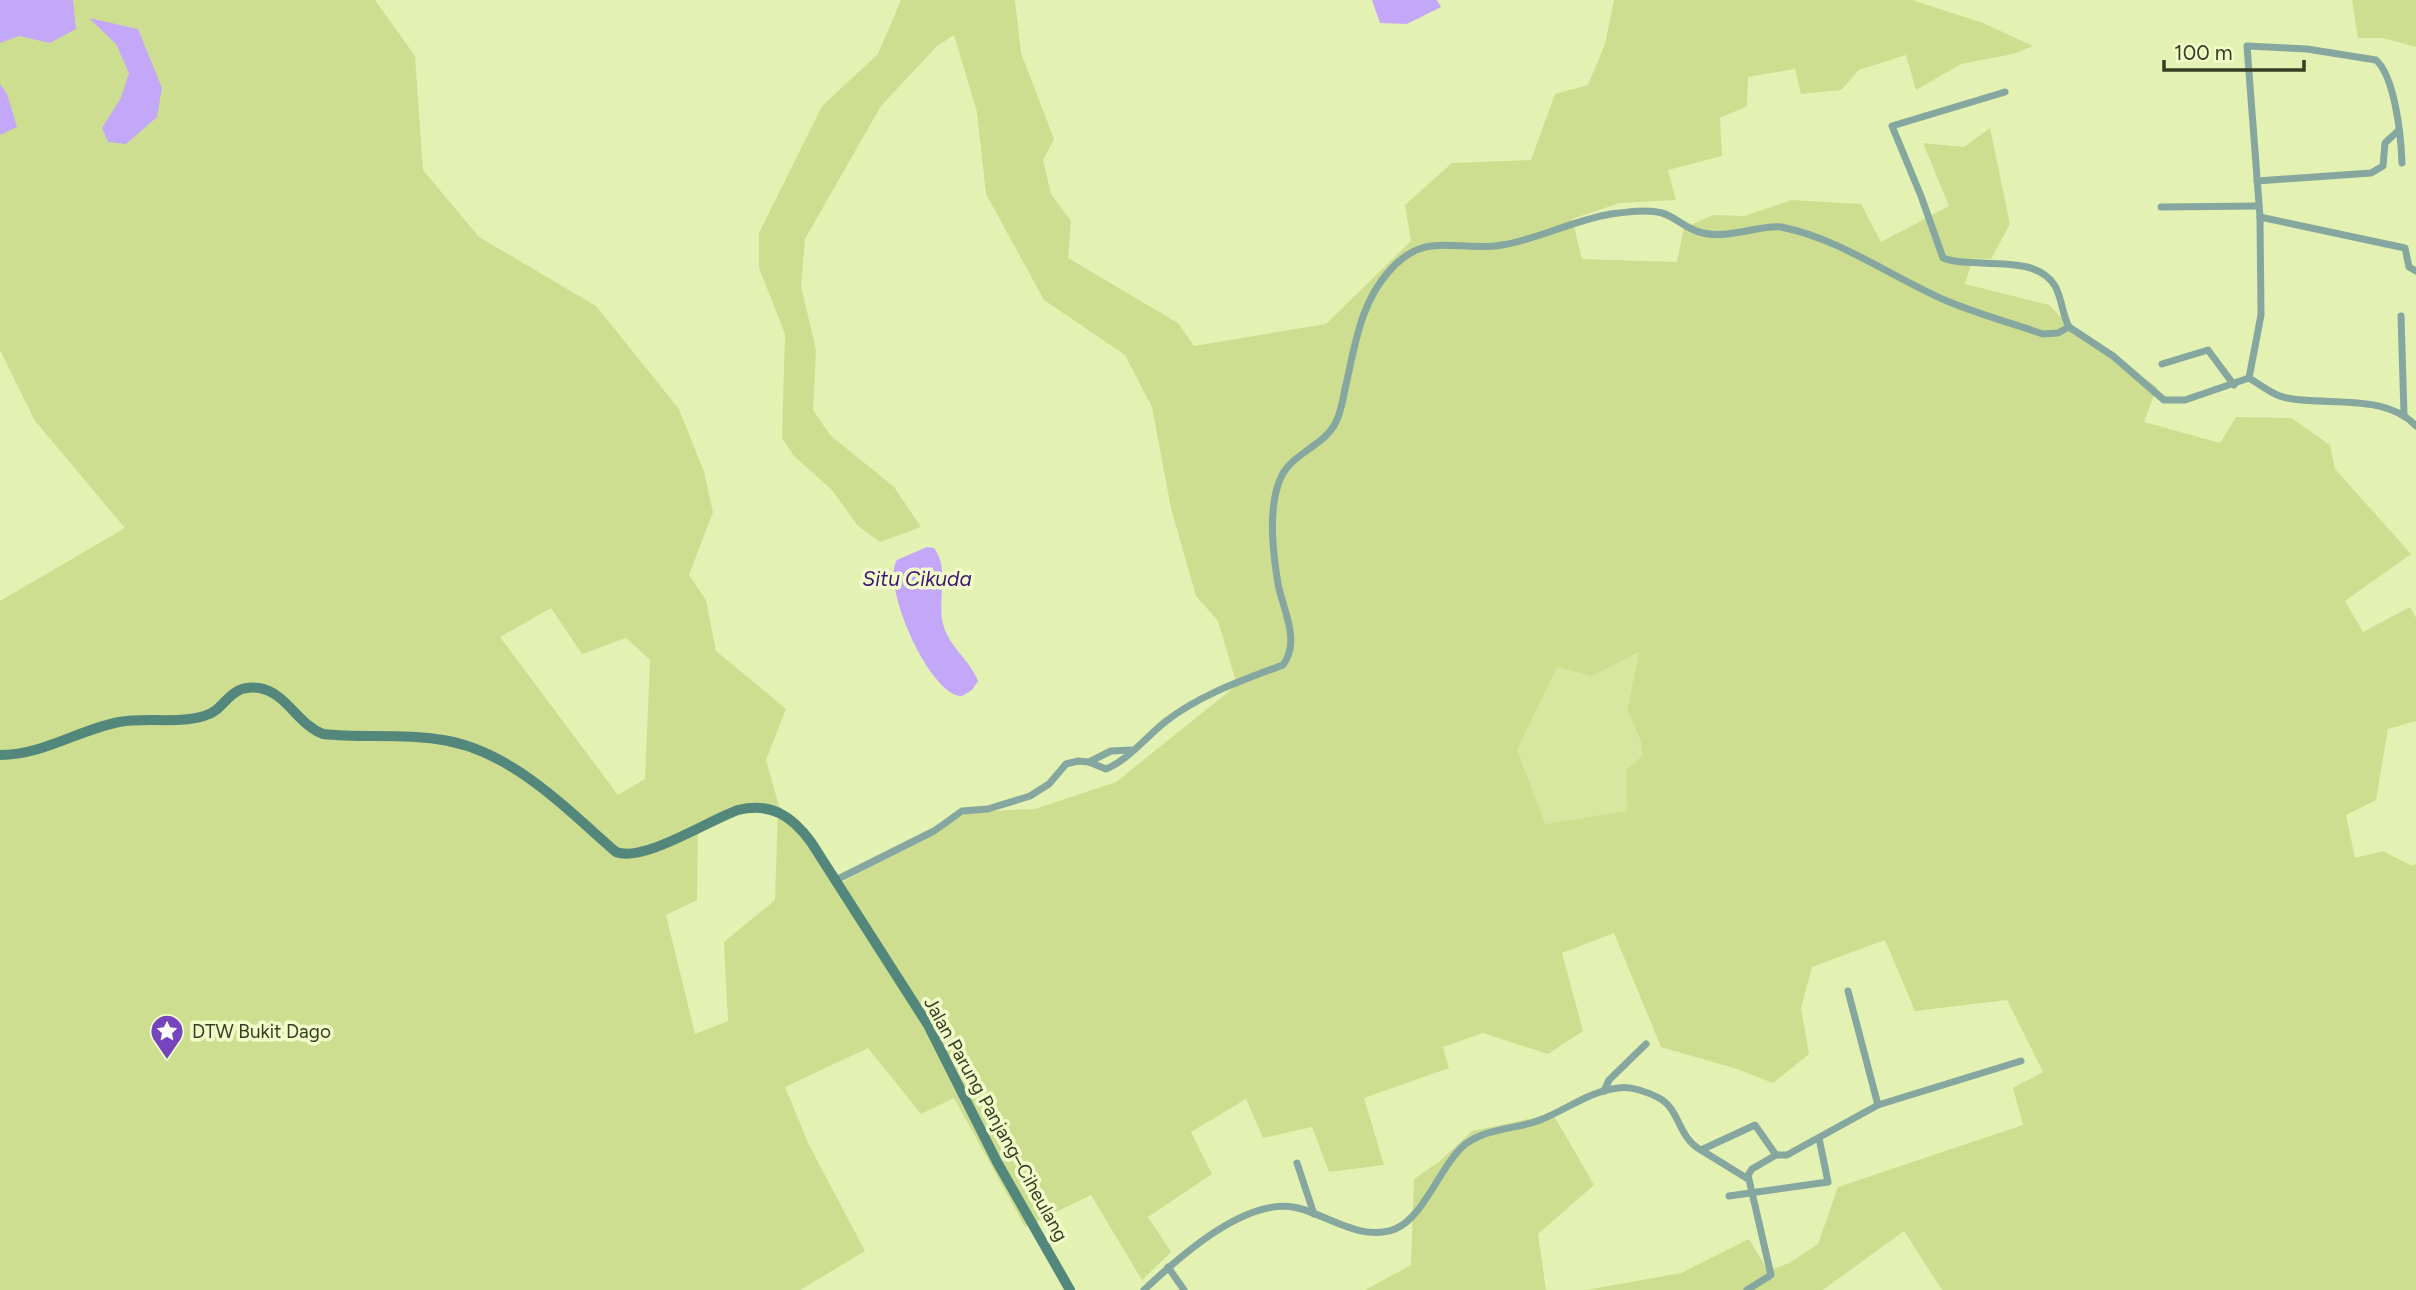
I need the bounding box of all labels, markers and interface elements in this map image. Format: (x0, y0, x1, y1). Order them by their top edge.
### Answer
scale bar (2164, 28, 2304, 72)
text: 100 m (2174, 40, 2233, 65)
water label: Situ Cikuda (862, 566, 972, 591)
street label: Jalan Parung Panjang–Ciheulang (919, 993, 1073, 1245)
place icon: DTW Bukit Dago (148, 1012, 186, 1061)
place label: DTW Bukit Dago (192, 1020, 331, 1043)

